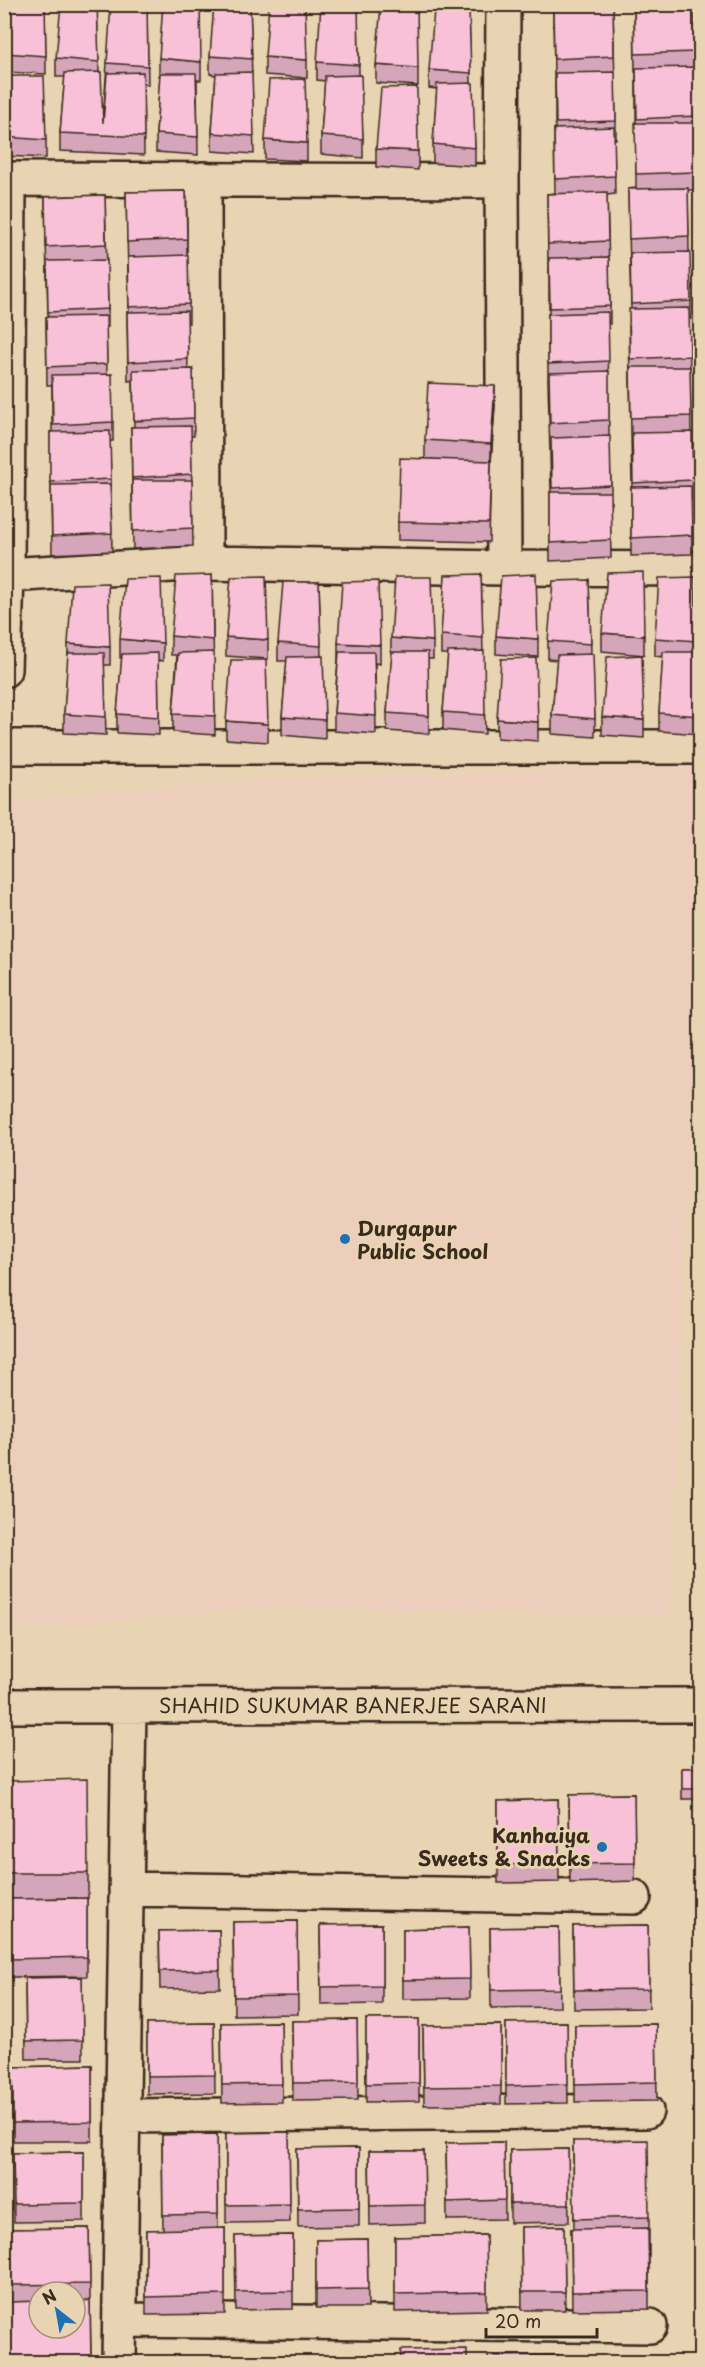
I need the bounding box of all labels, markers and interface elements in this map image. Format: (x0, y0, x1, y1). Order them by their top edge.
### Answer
place label: Durgapur Public School (357, 1213, 488, 1266)
marker: Durgapur Public School (338, 1232, 352, 1246)
street label: SHAHID SUKUMAR BANERJEE SARANI (159, 1690, 547, 1720)
place label: Kanhaiya Sweets & Snacks (418, 1820, 590, 1873)
marker: Kanhaiya Sweets & Snacks (595, 1840, 609, 1854)
north arrow (27, 2280, 87, 2340)
text: N (37, 2283, 60, 2310)
scale bar (486, 2301, 597, 2339)
text: 20 m (495, 2307, 541, 2334)

